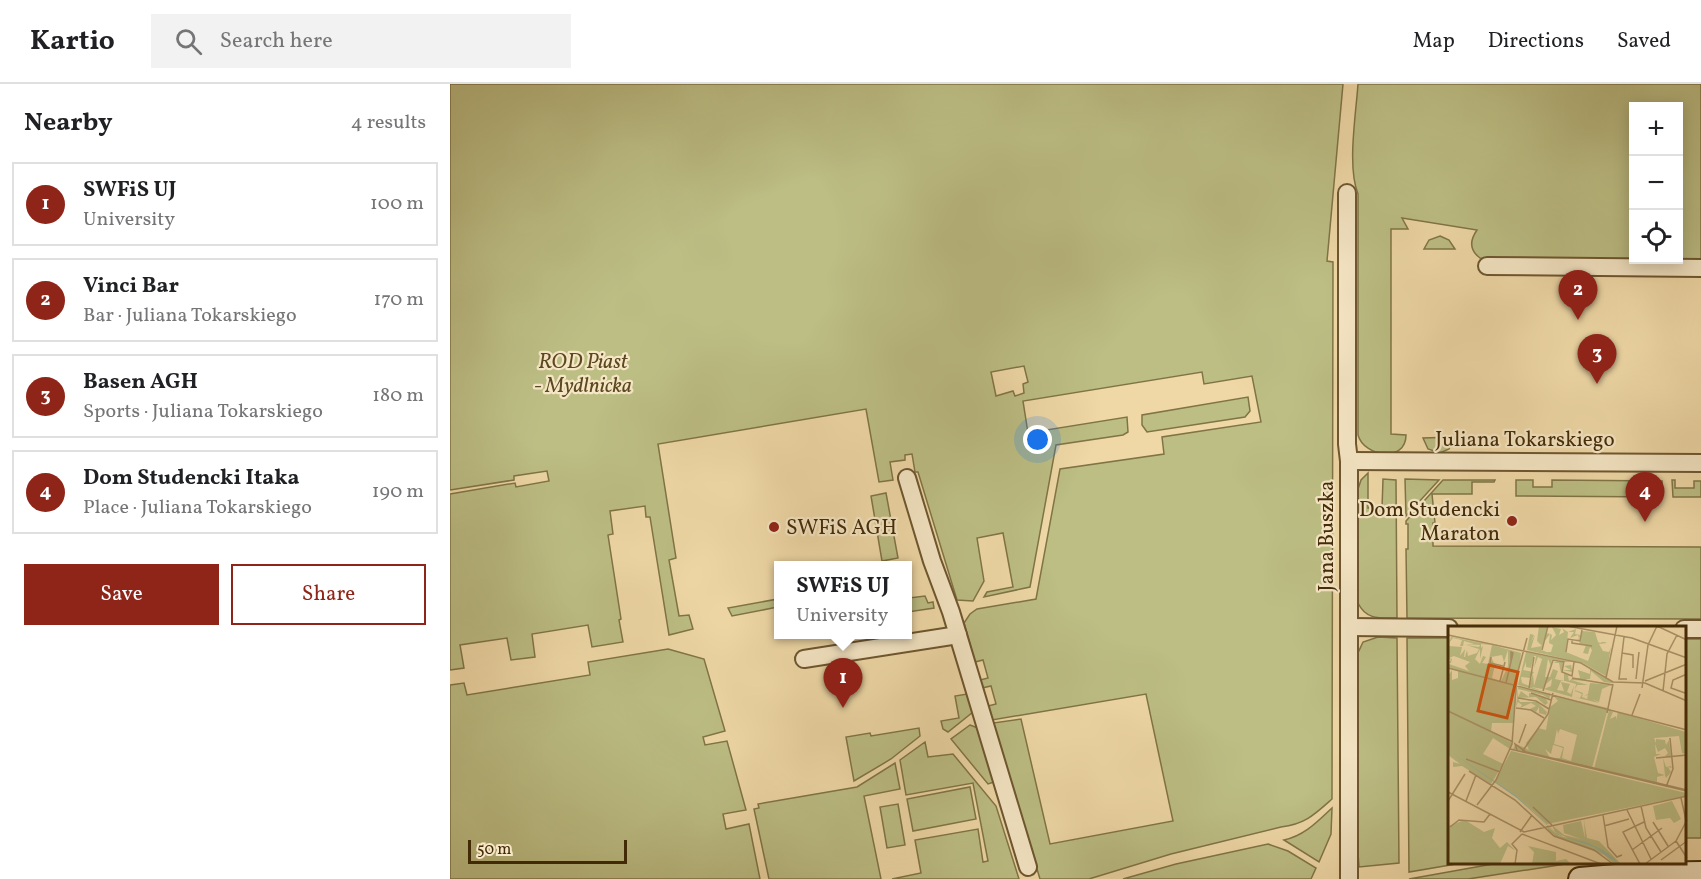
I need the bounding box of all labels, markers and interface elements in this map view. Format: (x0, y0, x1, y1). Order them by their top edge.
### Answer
search box (151, 14, 571, 68)
text: Kartio (30, 22, 115, 61)
icon: search (172, 25, 205, 58)
text: Search here (220, 26, 333, 57)
text: Map (1413, 27, 1455, 56)
text: Directions (1488, 27, 1584, 56)
text: Saved (1617, 27, 1671, 56)
map controls (1629, 102, 1683, 264)
button: + (1629, 102, 1683, 156)
text: Nearby (24, 105, 113, 141)
text: 4 results (351, 109, 426, 137)
button: − (1629, 156, 1683, 210)
text: SWFiS UJ (83, 175, 177, 206)
text: 1 (41, 190, 50, 218)
text: 100 m (370, 190, 424, 218)
text: University (83, 206, 175, 234)
button: locate (1629, 210, 1683, 264)
pin: 2 (1558, 270, 1598, 320)
text: Vinci Bar (83, 271, 179, 302)
text: 2 (40, 286, 51, 314)
text: 170 m (374, 286, 424, 314)
text: Bar · Juliana Tokarskiego (83, 302, 297, 330)
pin: 3 (1578, 334, 1616, 384)
park label: ROD Piast - Mydlnicka (534, 348, 632, 401)
text: Basen AGH (83, 367, 198, 398)
text: 3 (40, 382, 51, 410)
text: 180 m (372, 382, 424, 410)
text: Sports · Juliana Tokarskiego (83, 398, 323, 426)
your location (1023, 425, 1052, 454)
street label: Juliana Tokarskiego (1435, 426, 1615, 455)
text: Dom Studencki Itaka (83, 463, 300, 494)
pin: 4 (1626, 472, 1664, 522)
text: 4 (39, 478, 52, 506)
text: 190 m (372, 478, 424, 506)
street label: Jana Buszka (1313, 481, 1342, 591)
text: Place · Juliana Tokarskiego (83, 494, 312, 522)
place label: Dom Studencki Maraton (1359, 496, 1500, 549)
place label: SWFiS AGH (786, 514, 897, 543)
marker: Dom Studencki Maraton (1505, 514, 1519, 528)
marker: SWFiS AGH (767, 520, 781, 534)
popup (774, 561, 912, 639)
button: Save (24, 564, 219, 625)
button: Share (231, 564, 426, 625)
text: SWFiS UJ (796, 571, 890, 602)
text: University (796, 602, 888, 630)
inset map (1448, 626, 1686, 864)
pin: 1 (824, 658, 862, 708)
scale bar (468, 837, 627, 864)
text: 50 m (477, 839, 511, 861)

